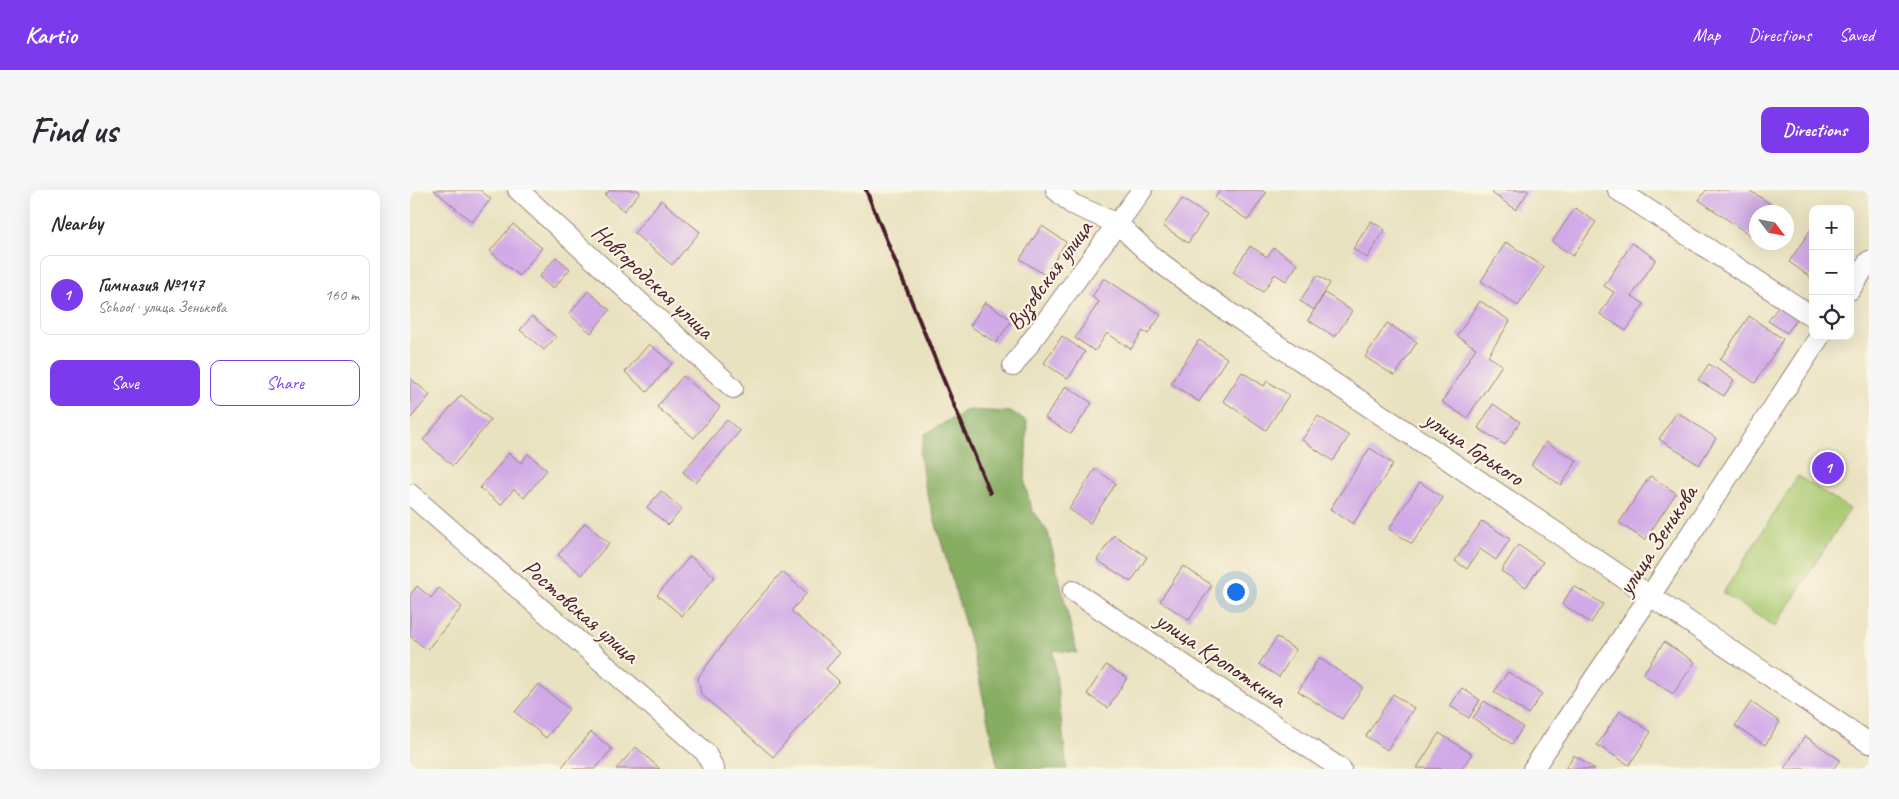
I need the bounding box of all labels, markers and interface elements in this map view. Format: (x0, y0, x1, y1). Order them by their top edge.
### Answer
text: Kartio (25, 20, 77, 50)
text: Map (1693, 24, 1720, 46)
text: Directions (1748, 24, 1811, 46)
text: Saved (1839, 24, 1874, 46)
button: Directions (1761, 107, 1869, 153)
text: Find us (30, 108, 117, 153)
north arrow (1749, 205, 1794, 250)
map controls (1809, 205, 1854, 340)
button: + (1809, 205, 1854, 250)
text: Nearby (50, 210, 103, 236)
street label: Вузовская улица (999, 213, 1101, 336)
street label: Новгородская улица (586, 217, 721, 346)
button: − (1809, 250, 1854, 295)
text: Гимназия №147 (98, 273, 204, 297)
text: 1 (63, 285, 71, 305)
text: 160 m (325, 285, 359, 305)
button: locate (1809, 295, 1854, 340)
text: School · улица Зенькова (98, 297, 226, 317)
button: Save (50, 360, 200, 406)
button: Share (210, 360, 360, 406)
street label: улица Горького (1417, 403, 1531, 493)
pin: 1 (1812, 449, 1844, 487)
street label: улица Зенькова (1609, 478, 1705, 602)
street label: Ростовская улица (517, 552, 647, 671)
your location (1223, 579, 1249, 605)
street label: улица Кропоткина (1148, 603, 1293, 714)

